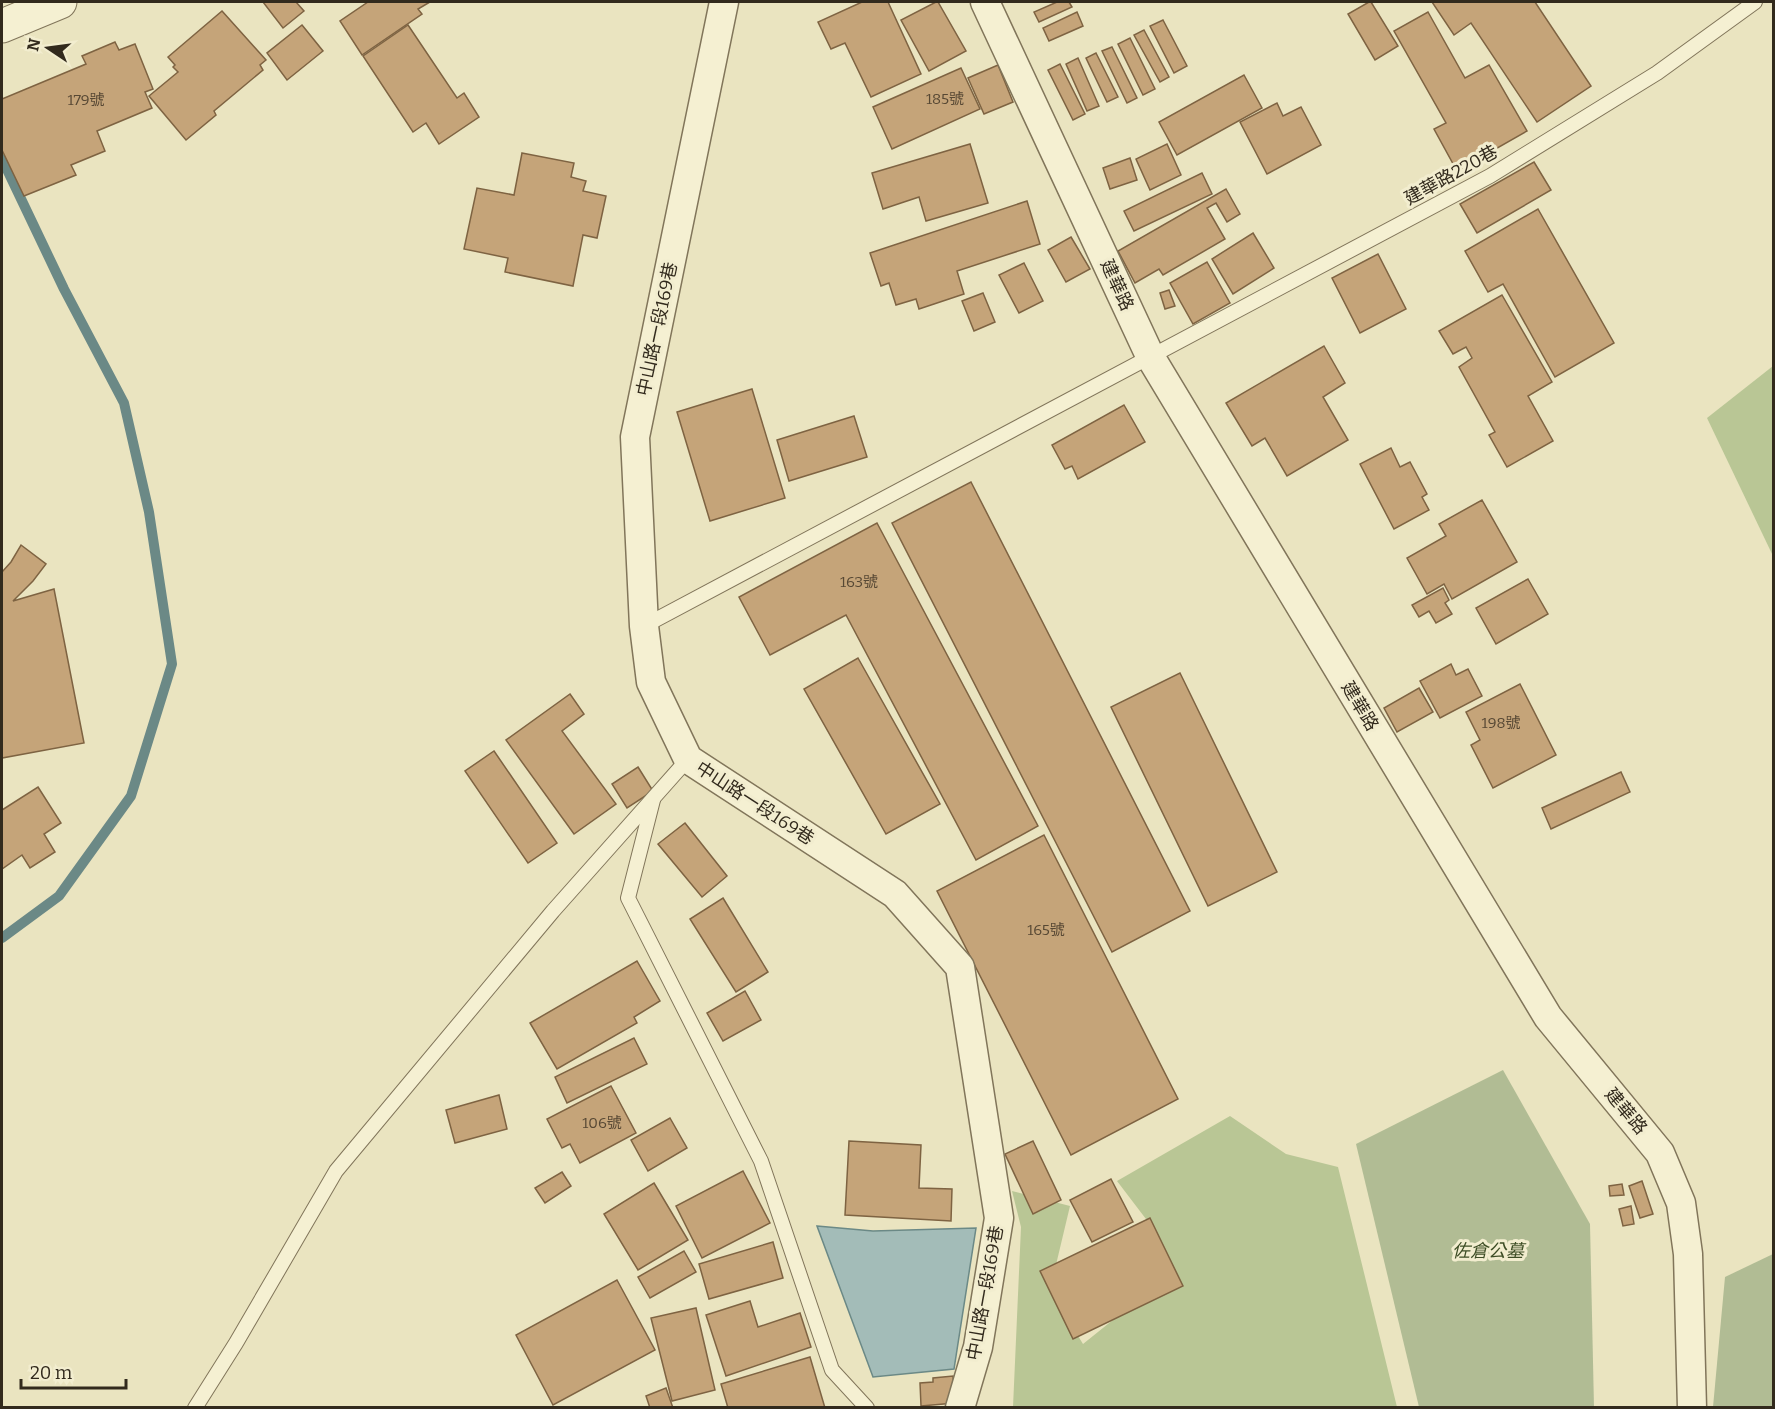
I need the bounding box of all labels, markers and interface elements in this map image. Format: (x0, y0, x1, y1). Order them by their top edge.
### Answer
north arrow (18, 18, 78, 78)
text: N (23, 37, 45, 53)
house number: 185號 (926, 90, 964, 108)
house number: 179號 (67, 91, 105, 109)
street label: 建華路220巷 (1401, 140, 1501, 210)
street label: 建華路 (1096, 256, 1138, 314)
street label: 中山路一段169巷 (632, 260, 682, 398)
house number: 163號 (840, 573, 878, 591)
street label: 建華路 (1337, 677, 1383, 735)
house number: 198號 (1482, 714, 1520, 732)
street label: 中山路一段169巷 (692, 757, 818, 849)
house number: 165號 (1027, 921, 1065, 939)
street label: 建華路 (1600, 1083, 1652, 1139)
house number: 106號 (582, 1114, 622, 1132)
street label: 中山路一段169巷 (962, 1224, 1008, 1362)
park label: 佐倉公墓 (1452, 1240, 1527, 1262)
scale bar (21, 1352, 126, 1390)
text: 20 m (30, 1362, 72, 1384)

